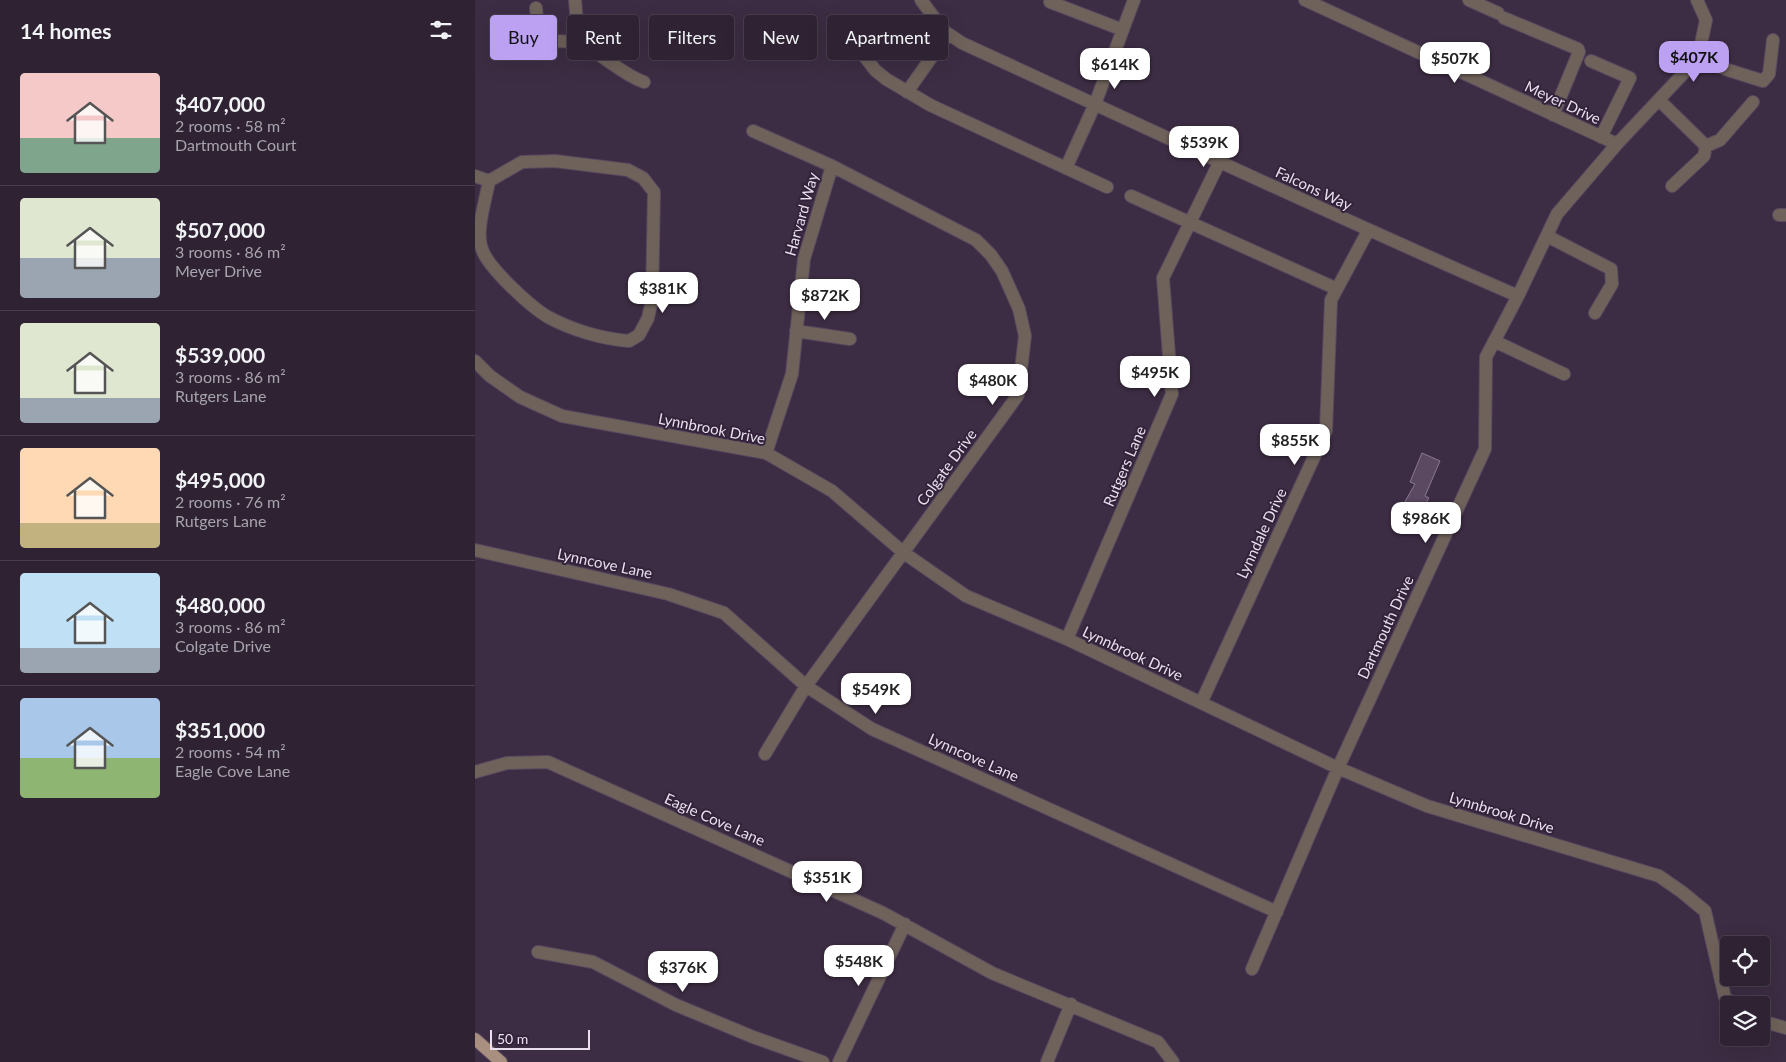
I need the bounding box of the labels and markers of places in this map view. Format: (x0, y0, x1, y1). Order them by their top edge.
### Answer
pin: $407K (1659, 41, 1729, 83)
pin: $507K (1420, 42, 1490, 84)
pin: $614K (1080, 48, 1150, 90)
pin: $539K (1169, 126, 1239, 168)
pin: $381K (628, 272, 698, 314)
pin: $872K (790, 278, 860, 321)
pin: $495K (1120, 356, 1190, 398)
pin: $480K (958, 364, 1028, 406)
pin: $855K (1260, 424, 1330, 466)
pin: $986K (1391, 502, 1461, 544)
pin: $549K (841, 672, 911, 715)
pin: $351K (792, 860, 862, 903)
pin: $548K (824, 944, 894, 987)
pin: $376K (648, 950, 718, 993)

